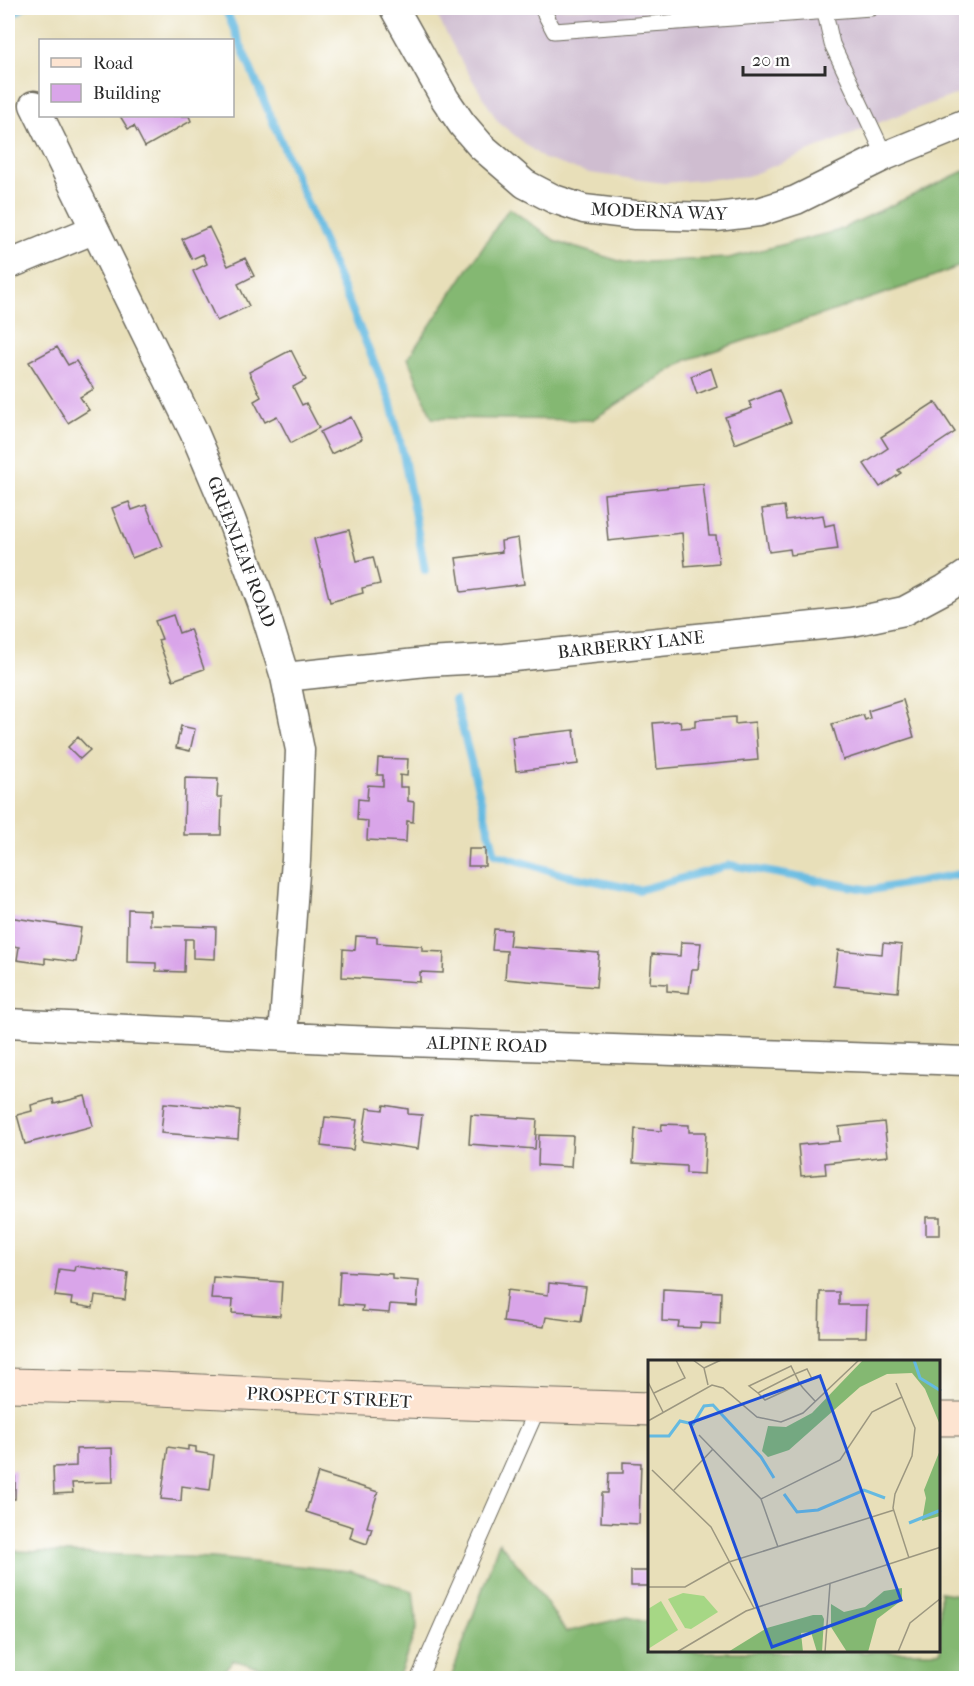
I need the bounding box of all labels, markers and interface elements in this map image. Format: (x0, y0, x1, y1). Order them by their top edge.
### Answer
legend (39, 39, 234, 117)
scale bar (743, 39, 826, 77)
text: 20 m (752, 50, 790, 71)
text: Road (93, 53, 133, 74)
text: Building (93, 83, 161, 104)
street label: MODERNA WAY (590, 199, 728, 225)
street label: GREENLEAF ROAD (202, 473, 280, 631)
street label: BARBERRY LANE (556, 627, 706, 663)
street label: ALPINE ROAD (425, 1032, 548, 1058)
inset map (648, 1360, 941, 1653)
street label: PROSPECT STREET (246, 1383, 413, 1413)

